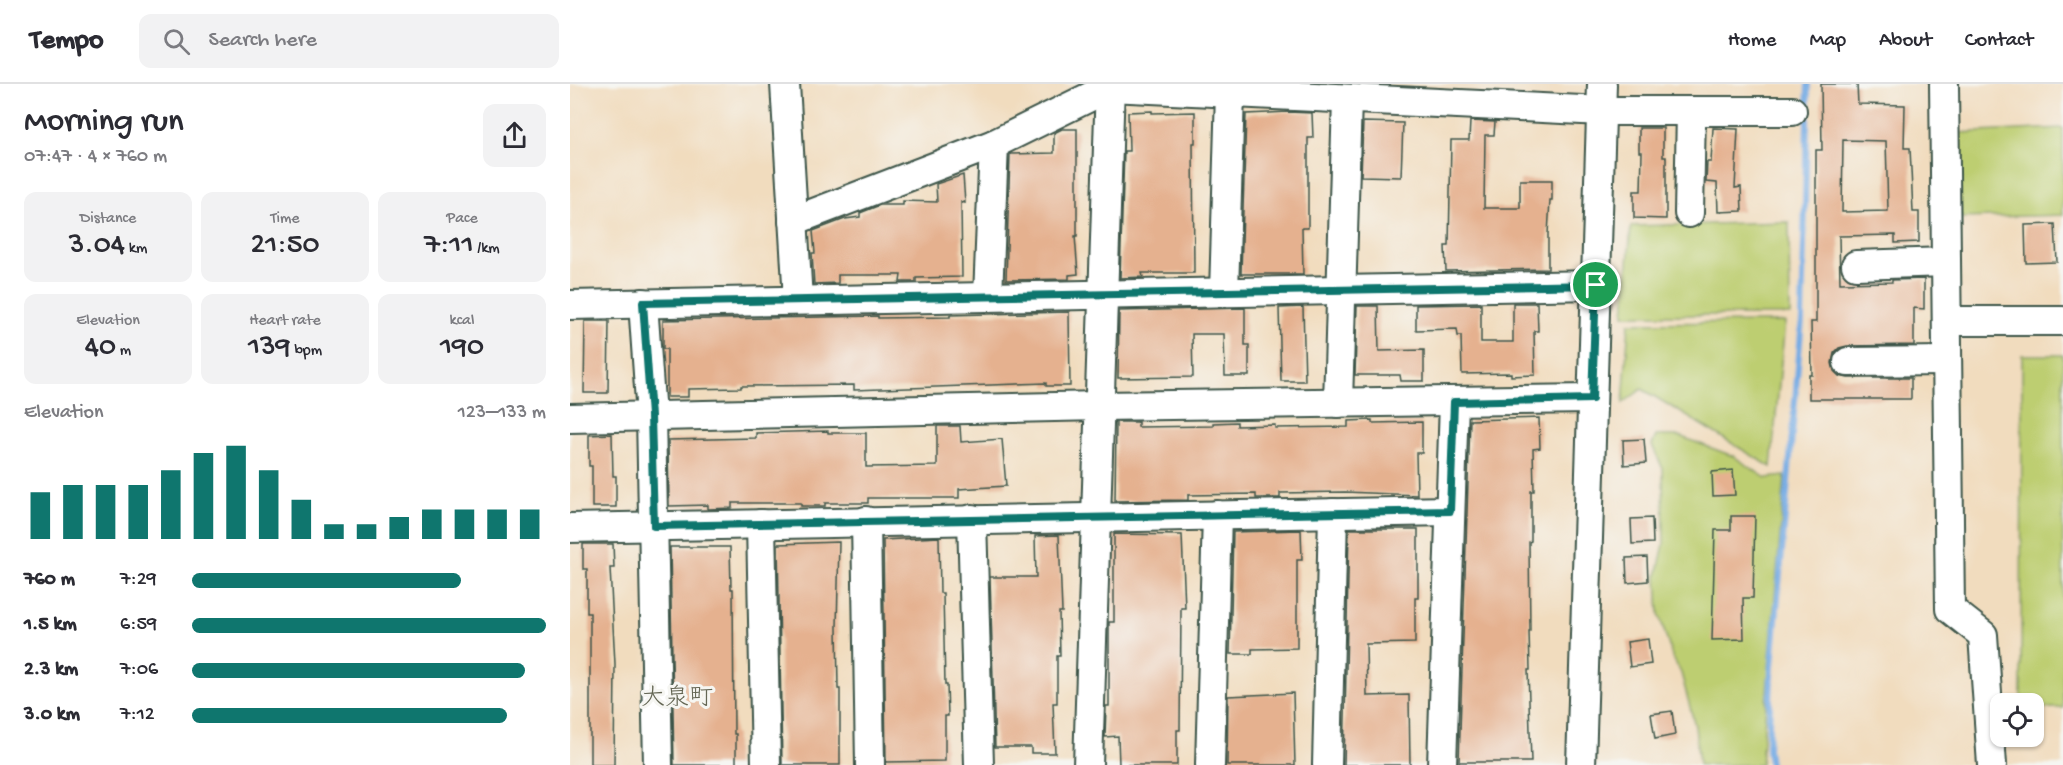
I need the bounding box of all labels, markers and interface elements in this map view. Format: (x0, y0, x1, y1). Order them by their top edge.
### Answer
search box (139, 14, 559, 68)
text: Tempo (30, 25, 103, 58)
icon: search (160, 25, 193, 58)
text: Search here (208, 28, 317, 54)
text: Home (1728, 29, 1776, 54)
text: Map (1809, 29, 1846, 54)
text: About (1879, 29, 1932, 54)
text: Contact (1965, 29, 2033, 54)
text: Morning run (24, 104, 184, 142)
button: share (483, 104, 546, 167)
text: 07:47 · 4 × 760 m (24, 146, 167, 169)
text: Distance (80, 210, 136, 229)
text: Time (270, 210, 300, 229)
text: Pace (446, 210, 478, 229)
text: 3.04 (69, 229, 125, 264)
text: 21:50 (250, 229, 320, 264)
text: 7:11 (424, 229, 474, 264)
text: km (125, 240, 147, 259)
text: /km (474, 240, 500, 259)
pin (1570, 259, 1621, 310)
icon: arrive (1579, 268, 1612, 301)
text: Elevation (76, 312, 140, 331)
text: Heart rate (249, 312, 321, 331)
text: kcal (450, 312, 474, 331)
text: 40 (85, 331, 116, 366)
text: 139 (248, 331, 291, 366)
text: 190 (440, 331, 484, 366)
text: m (116, 342, 131, 361)
text: bpm (291, 342, 322, 361)
text: Elevation (24, 402, 104, 425)
text: 123–133 m (458, 402, 546, 425)
text: 760 m (24, 569, 75, 592)
text: 7:29 (120, 569, 157, 592)
text: 1.5 km (24, 614, 77, 637)
text: 6:59 (120, 614, 157, 637)
text: 2.3 km (24, 659, 78, 682)
text: 7:06 (120, 659, 158, 682)
district label: 大泉町 (641, 684, 713, 714)
map controls (1990, 693, 2044, 747)
button: locate (1990, 693, 2044, 747)
text: 3.0 km (24, 704, 80, 727)
text: 7:12 (120, 704, 155, 727)

